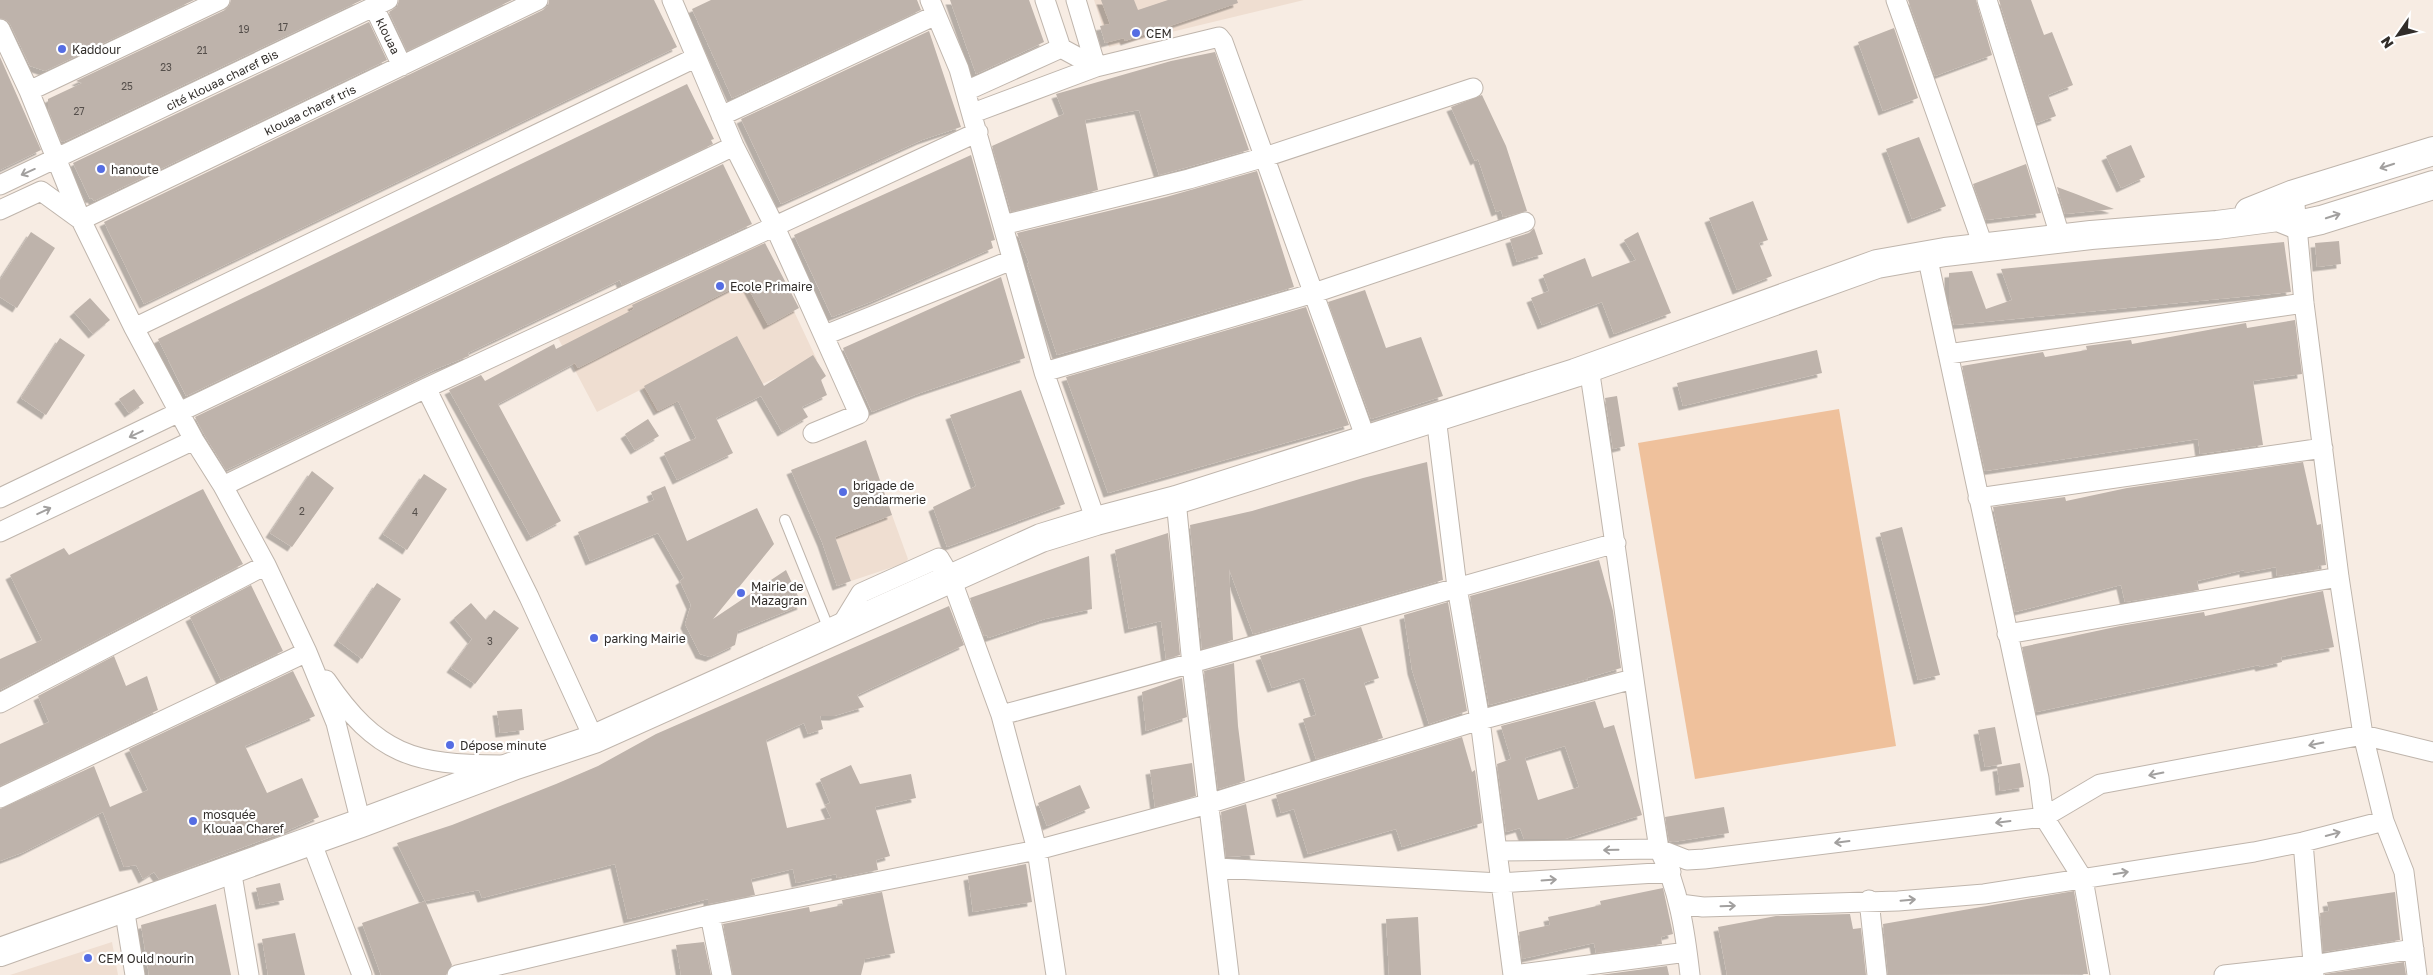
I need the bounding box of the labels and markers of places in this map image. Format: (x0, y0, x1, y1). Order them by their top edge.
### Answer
place label: CEM (1146, 26, 1172, 41)
marker: CEM (1130, 27, 1142, 39)
place label: Kaddour (72, 42, 121, 57)
marker: Kaddour (56, 43, 68, 55)
place label: hanoute (111, 162, 159, 177)
marker: hanoute (95, 163, 107, 175)
place label: Ecole Primaire (730, 279, 813, 294)
marker: Ecole Primaire (714, 280, 726, 292)
place label: brigade de gendarmerie (853, 478, 926, 507)
marker: brigade de gendarmerie (837, 486, 849, 498)
place label: Mairie de Mazagran (751, 579, 807, 608)
marker: Mairie de Mazagran (735, 587, 747, 599)
place label: parking Mairie (604, 631, 686, 646)
marker: parking Mairie (588, 632, 600, 644)
place label: Dépose minute (460, 738, 547, 753)
marker: Dépose minute (444, 739, 456, 751)
place label: mosquée Klouaa Charef (203, 807, 285, 836)
marker: mosquée Klouaa Charef (187, 815, 199, 827)
place label: CEM Ould nourin (98, 951, 194, 966)
marker: CEM Ould nourin (82, 952, 94, 964)

